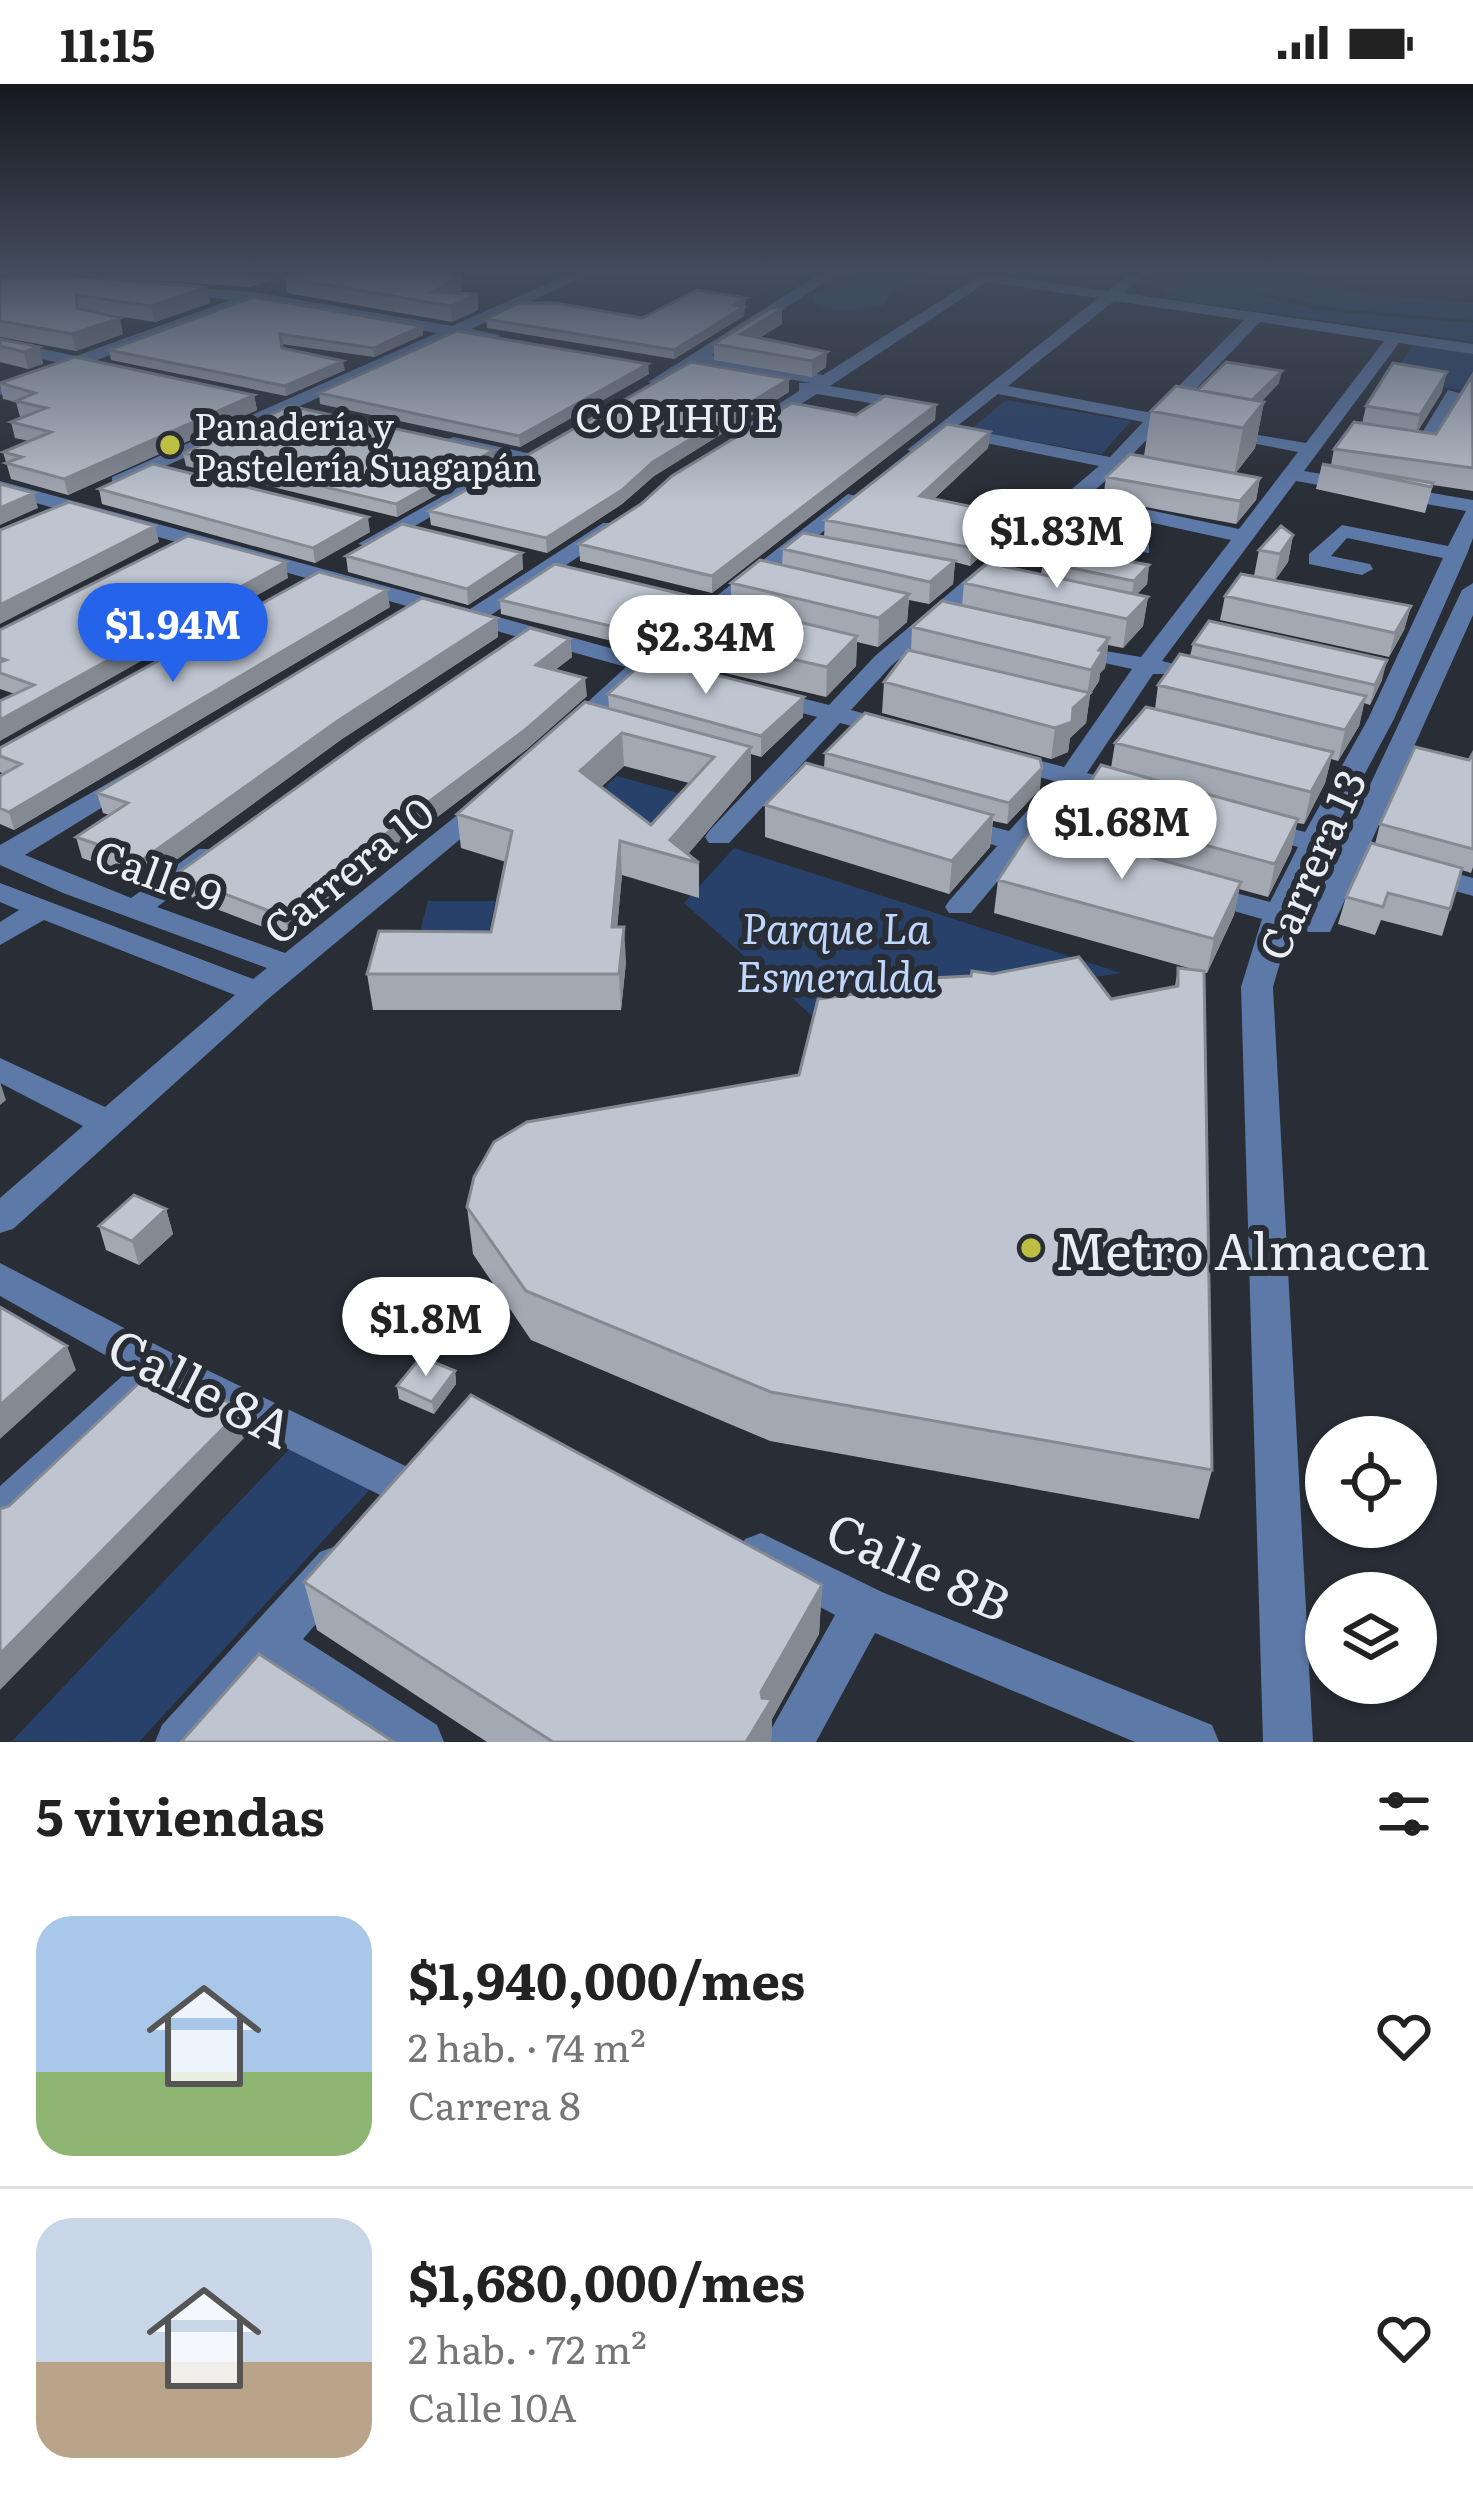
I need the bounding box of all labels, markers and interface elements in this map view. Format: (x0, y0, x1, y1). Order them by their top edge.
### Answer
text: 11:15 (60, 9, 155, 76)
district label: COPIHUE (575, 386, 781, 444)
place label: Panadería y Pastelería Suagapán (194, 398, 536, 492)
marker: Panadería y Pastelería Suagapán (157, 432, 183, 458)
pin: $1.83M (959, 489, 1155, 591)
text: $1.83M (989, 499, 1125, 557)
pin: $1.94M (75, 583, 271, 685)
text: $1.94M (105, 593, 241, 651)
pin: $2.34M (608, 595, 804, 697)
text: $2.34M (636, 605, 776, 663)
street label: Carrera 13 (1240, 759, 1380, 969)
pin: $1.68M (1024, 780, 1220, 882)
street label: Carrera 10 (248, 781, 446, 957)
text: $1.68M (1054, 790, 1190, 848)
street label: Calle 9 (87, 821, 231, 925)
park label: Parque La Esmeralda (736, 895, 936, 1005)
place label: Metro Almacen (1055, 1210, 1430, 1286)
marker: Metro Almacen (1018, 1235, 1044, 1261)
pin: $1.8M (342, 1277, 510, 1379)
text: $1.8M (369, 1287, 483, 1345)
street label: Calle 8A (96, 1306, 308, 1464)
map controls (1305, 1416, 1437, 1704)
button: locate (1305, 1416, 1437, 1548)
street label: Calle 8B (816, 1490, 1024, 1638)
button: layers (1305, 1572, 1437, 1704)
text: 5 viviendas (36, 1776, 325, 1852)
icon: filters (1371, 1781, 1437, 1847)
text: $1,940,000/mes (408, 1940, 805, 2016)
icon: home (132, 1964, 276, 2108)
icon: heart (1371, 2003, 1437, 2069)
text: 2 hab. · 74 m² (408, 2016, 646, 2074)
text: Carrera 8 (408, 2074, 581, 2132)
text: $1,680,000/mes (408, 2242, 805, 2318)
icon: home (132, 2266, 276, 2410)
icon: heart (1371, 2305, 1437, 2371)
text: 2 hab. · 72 m² (408, 2318, 647, 2376)
text: Calle 10A (408, 2376, 577, 2434)

